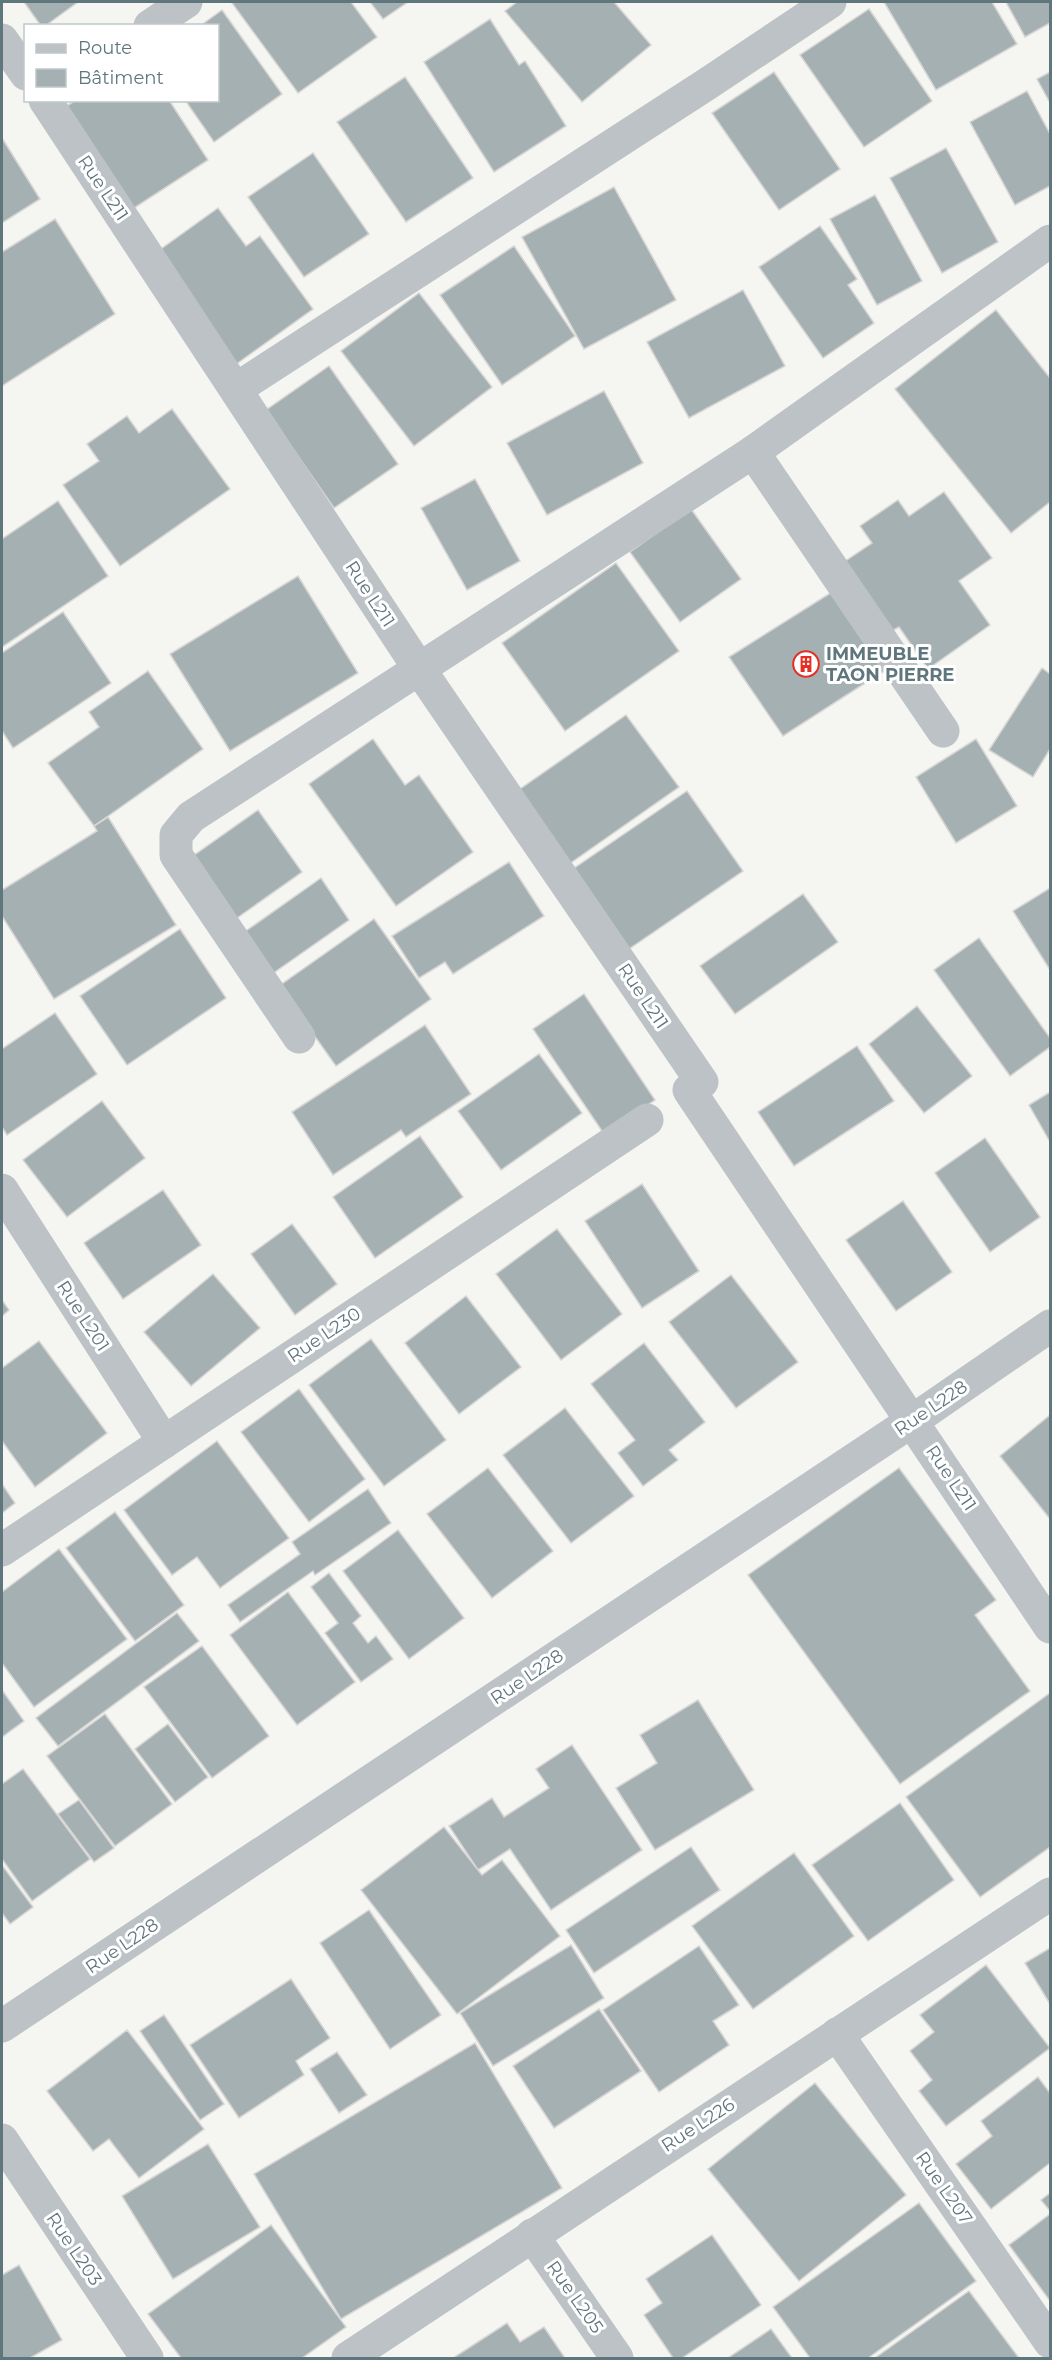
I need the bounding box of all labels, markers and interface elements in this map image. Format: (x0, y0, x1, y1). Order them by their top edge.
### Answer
legend (24, 24, 219, 102)
text: Route (78, 37, 132, 59)
text: Bâtiment (78, 67, 164, 89)
street label: Rue L211 (73, 151, 133, 225)
street label: Rue L211 (340, 557, 400, 631)
place label: IMMEUBLE TAON PIERRE (826, 643, 954, 686)
building icon: IMMEUBLE TAON PIERRE (791, 649, 821, 679)
street label: Rue L211 (613, 959, 673, 1033)
street label: Rue L201 (52, 1277, 114, 1355)
street label: Rue L230 (283, 1303, 365, 1367)
street label: Rue L228 (890, 1376, 972, 1440)
street label: Rue L211 (921, 1441, 981, 1515)
street label: Rue L228 (486, 1645, 568, 1709)
street label: Rue L228 (81, 1914, 163, 1978)
street label: Rue L226 (657, 2093, 739, 2157)
street label: Rue L207 (911, 2147, 977, 2229)
street label: Rue L203 (42, 2208, 106, 2290)
street label: Rue L205 (542, 2256, 608, 2338)

